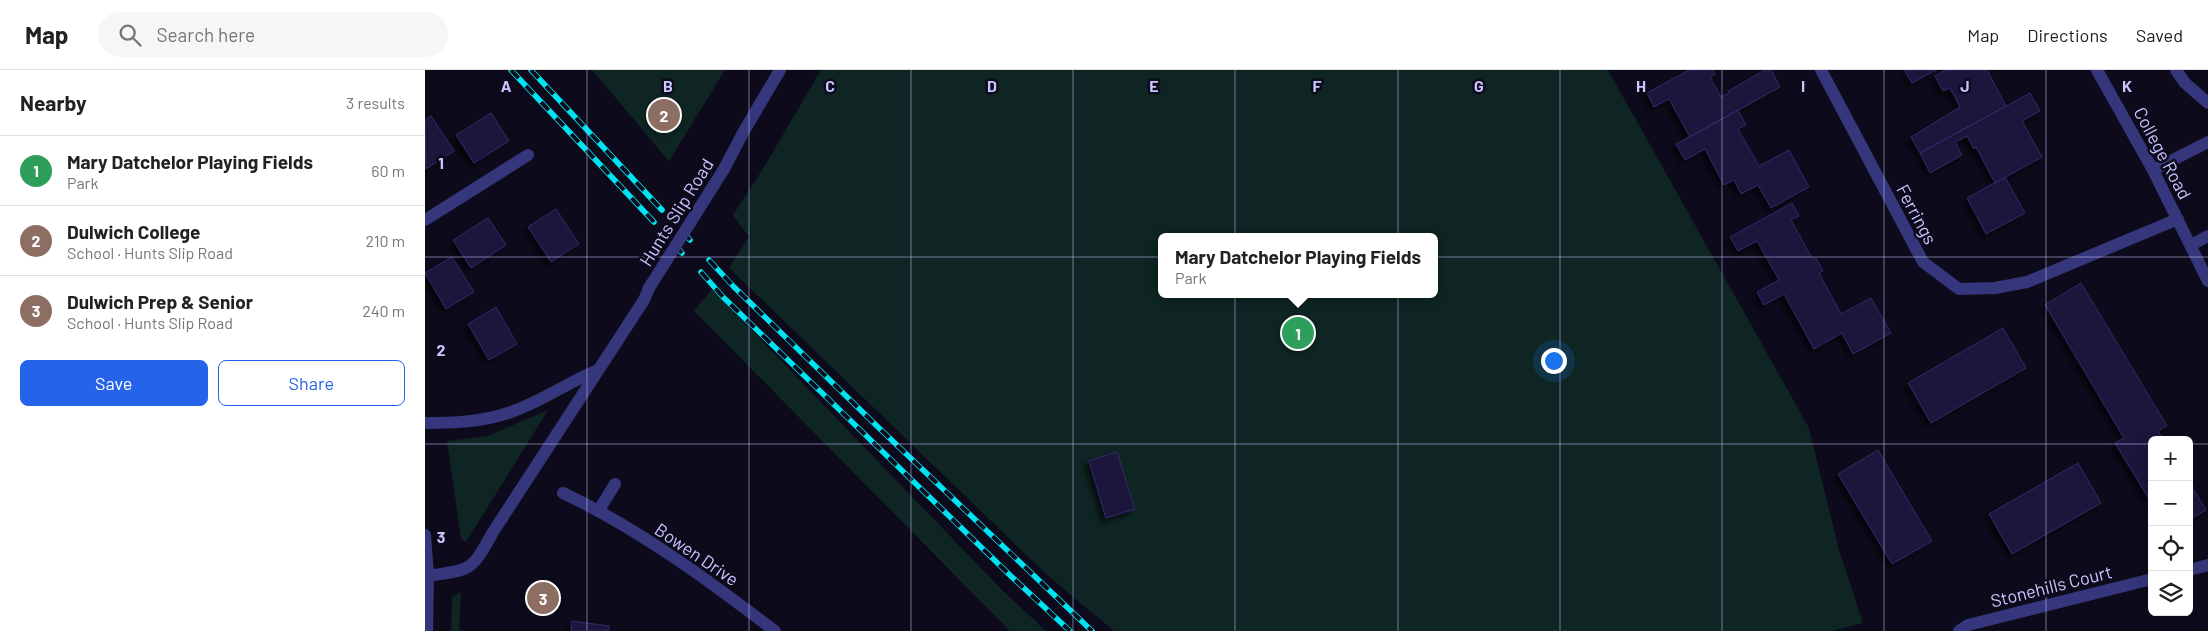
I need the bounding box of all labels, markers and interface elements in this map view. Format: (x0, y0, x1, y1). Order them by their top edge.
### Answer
search box (98, 12, 448, 57)
text: Map (25, 20, 68, 49)
icon: search (116, 21, 144, 49)
text: Search here (156, 23, 255, 46)
text: Map (1967, 24, 1999, 46)
text: Directions (2027, 24, 2108, 46)
text: Saved (2136, 24, 2183, 46)
text: A (501, 76, 512, 95)
text: B (663, 76, 673, 95)
text: C (825, 76, 835, 95)
text: D (987, 76, 997, 95)
text: E (1149, 76, 1159, 95)
text: F (1313, 76, 1322, 95)
text: G (1474, 76, 1484, 95)
text: H (1636, 76, 1646, 95)
text: I (1801, 76, 1805, 95)
text: J (1960, 76, 1970, 95)
text: K (2122, 76, 2132, 95)
text: Nearby (20, 90, 86, 115)
text: 3 results (346, 93, 405, 112)
pin: 2 (648, 96, 680, 134)
street label: College Road (2130, 103, 2196, 203)
text: Mary Datchelor Playing Fields (67, 150, 313, 173)
text: 1 (438, 153, 444, 172)
street label: Hunts Slip Road (634, 154, 718, 270)
text: 1 (33, 161, 39, 180)
text: 60 m (371, 161, 405, 180)
text: Park (67, 173, 98, 192)
street label: Ferrings (1892, 180, 1942, 248)
text: Dulwich College (67, 220, 200, 243)
text: 2 (32, 231, 40, 250)
text: 210 m (366, 231, 405, 250)
popup (1158, 233, 1438, 298)
text: School · Hunts Slip Road (67, 243, 233, 262)
text: Mary Datchelor Playing Fields (1175, 245, 1421, 268)
text: Park (1175, 268, 1206, 287)
text: Dulwich Prep & Senior (67, 290, 253, 313)
text: 3 (32, 301, 40, 320)
text: 240 m (362, 301, 405, 320)
text: School · Hunts Slip Road (67, 313, 233, 332)
pin: 1 (1282, 314, 1314, 352)
text: 2 (437, 340, 446, 359)
your location (1541, 348, 1567, 374)
button: Save (20, 360, 208, 406)
button: Share (218, 360, 405, 406)
map controls (2148, 436, 2193, 616)
button: + (2148, 436, 2193, 481)
button: − (2148, 481, 2193, 526)
street label: Bowen Drive (651, 518, 743, 590)
button: locate (2148, 526, 2193, 571)
text: 3 (437, 527, 445, 546)
street label: Stonehills Court (1988, 560, 2114, 612)
button: layers (2148, 571, 2193, 616)
pin: 3 (527, 579, 559, 617)

